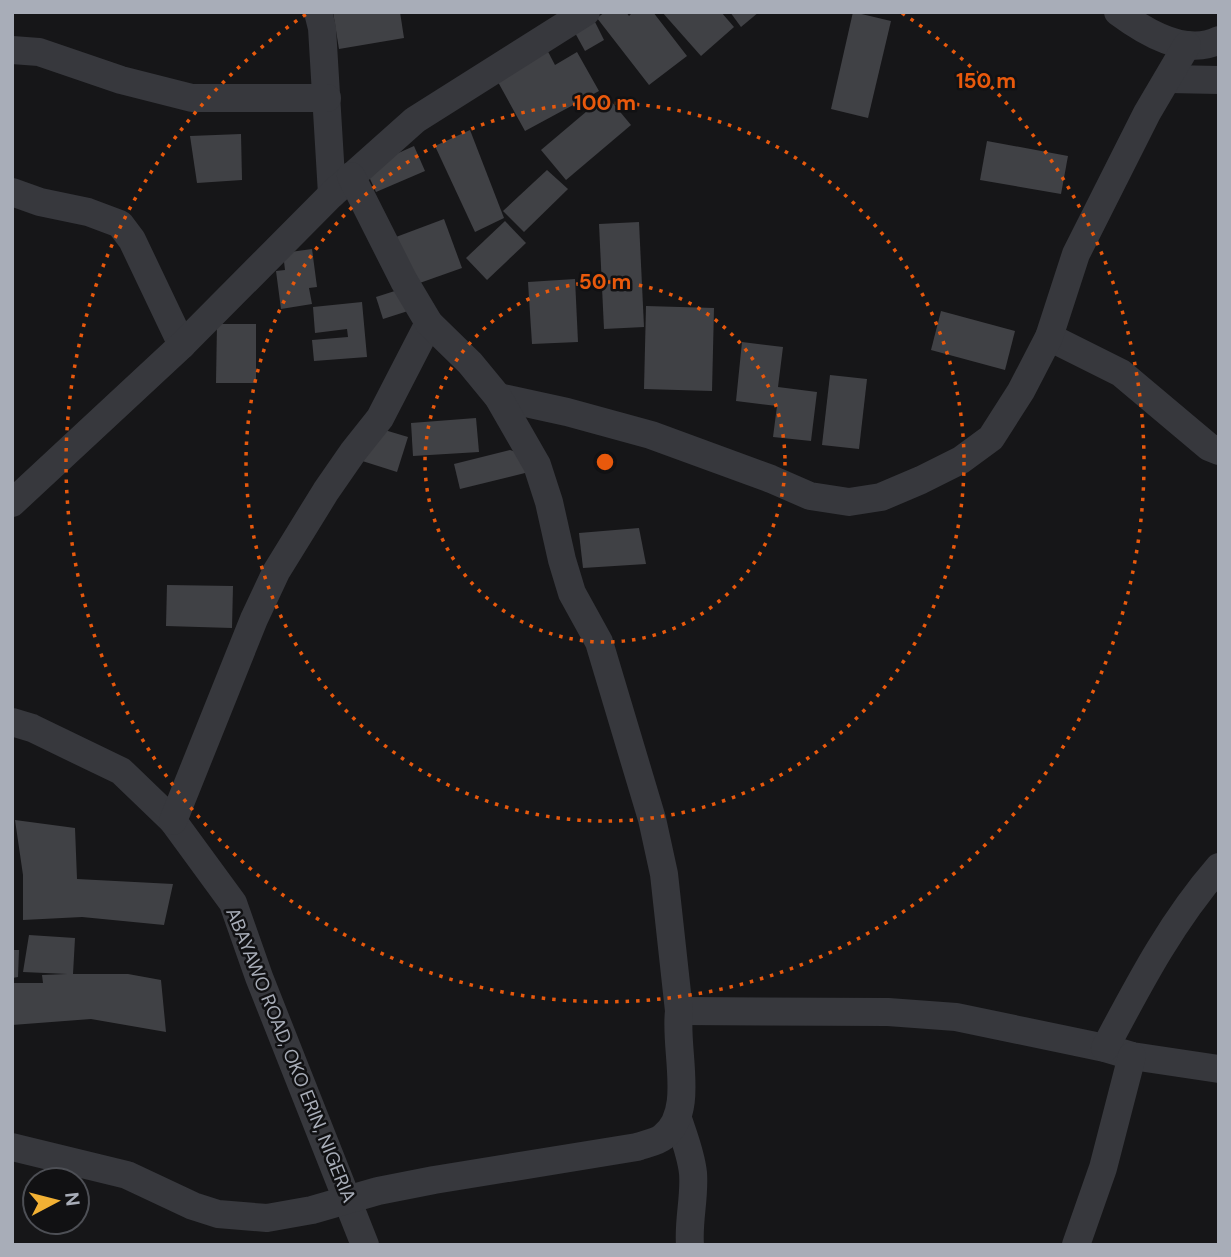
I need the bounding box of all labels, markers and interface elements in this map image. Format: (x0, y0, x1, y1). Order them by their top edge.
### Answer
text: 150 m (956, 67, 1016, 95)
text: 100 m (574, 89, 636, 117)
text: 50 m (579, 268, 631, 296)
centre of rings (593, 450, 617, 474)
street label: ABAYAWO ROAD, OKO ERIN, NIGERIA (220, 904, 362, 1207)
north arrow (21, 1166, 91, 1236)
text: N (59, 1191, 86, 1207)

